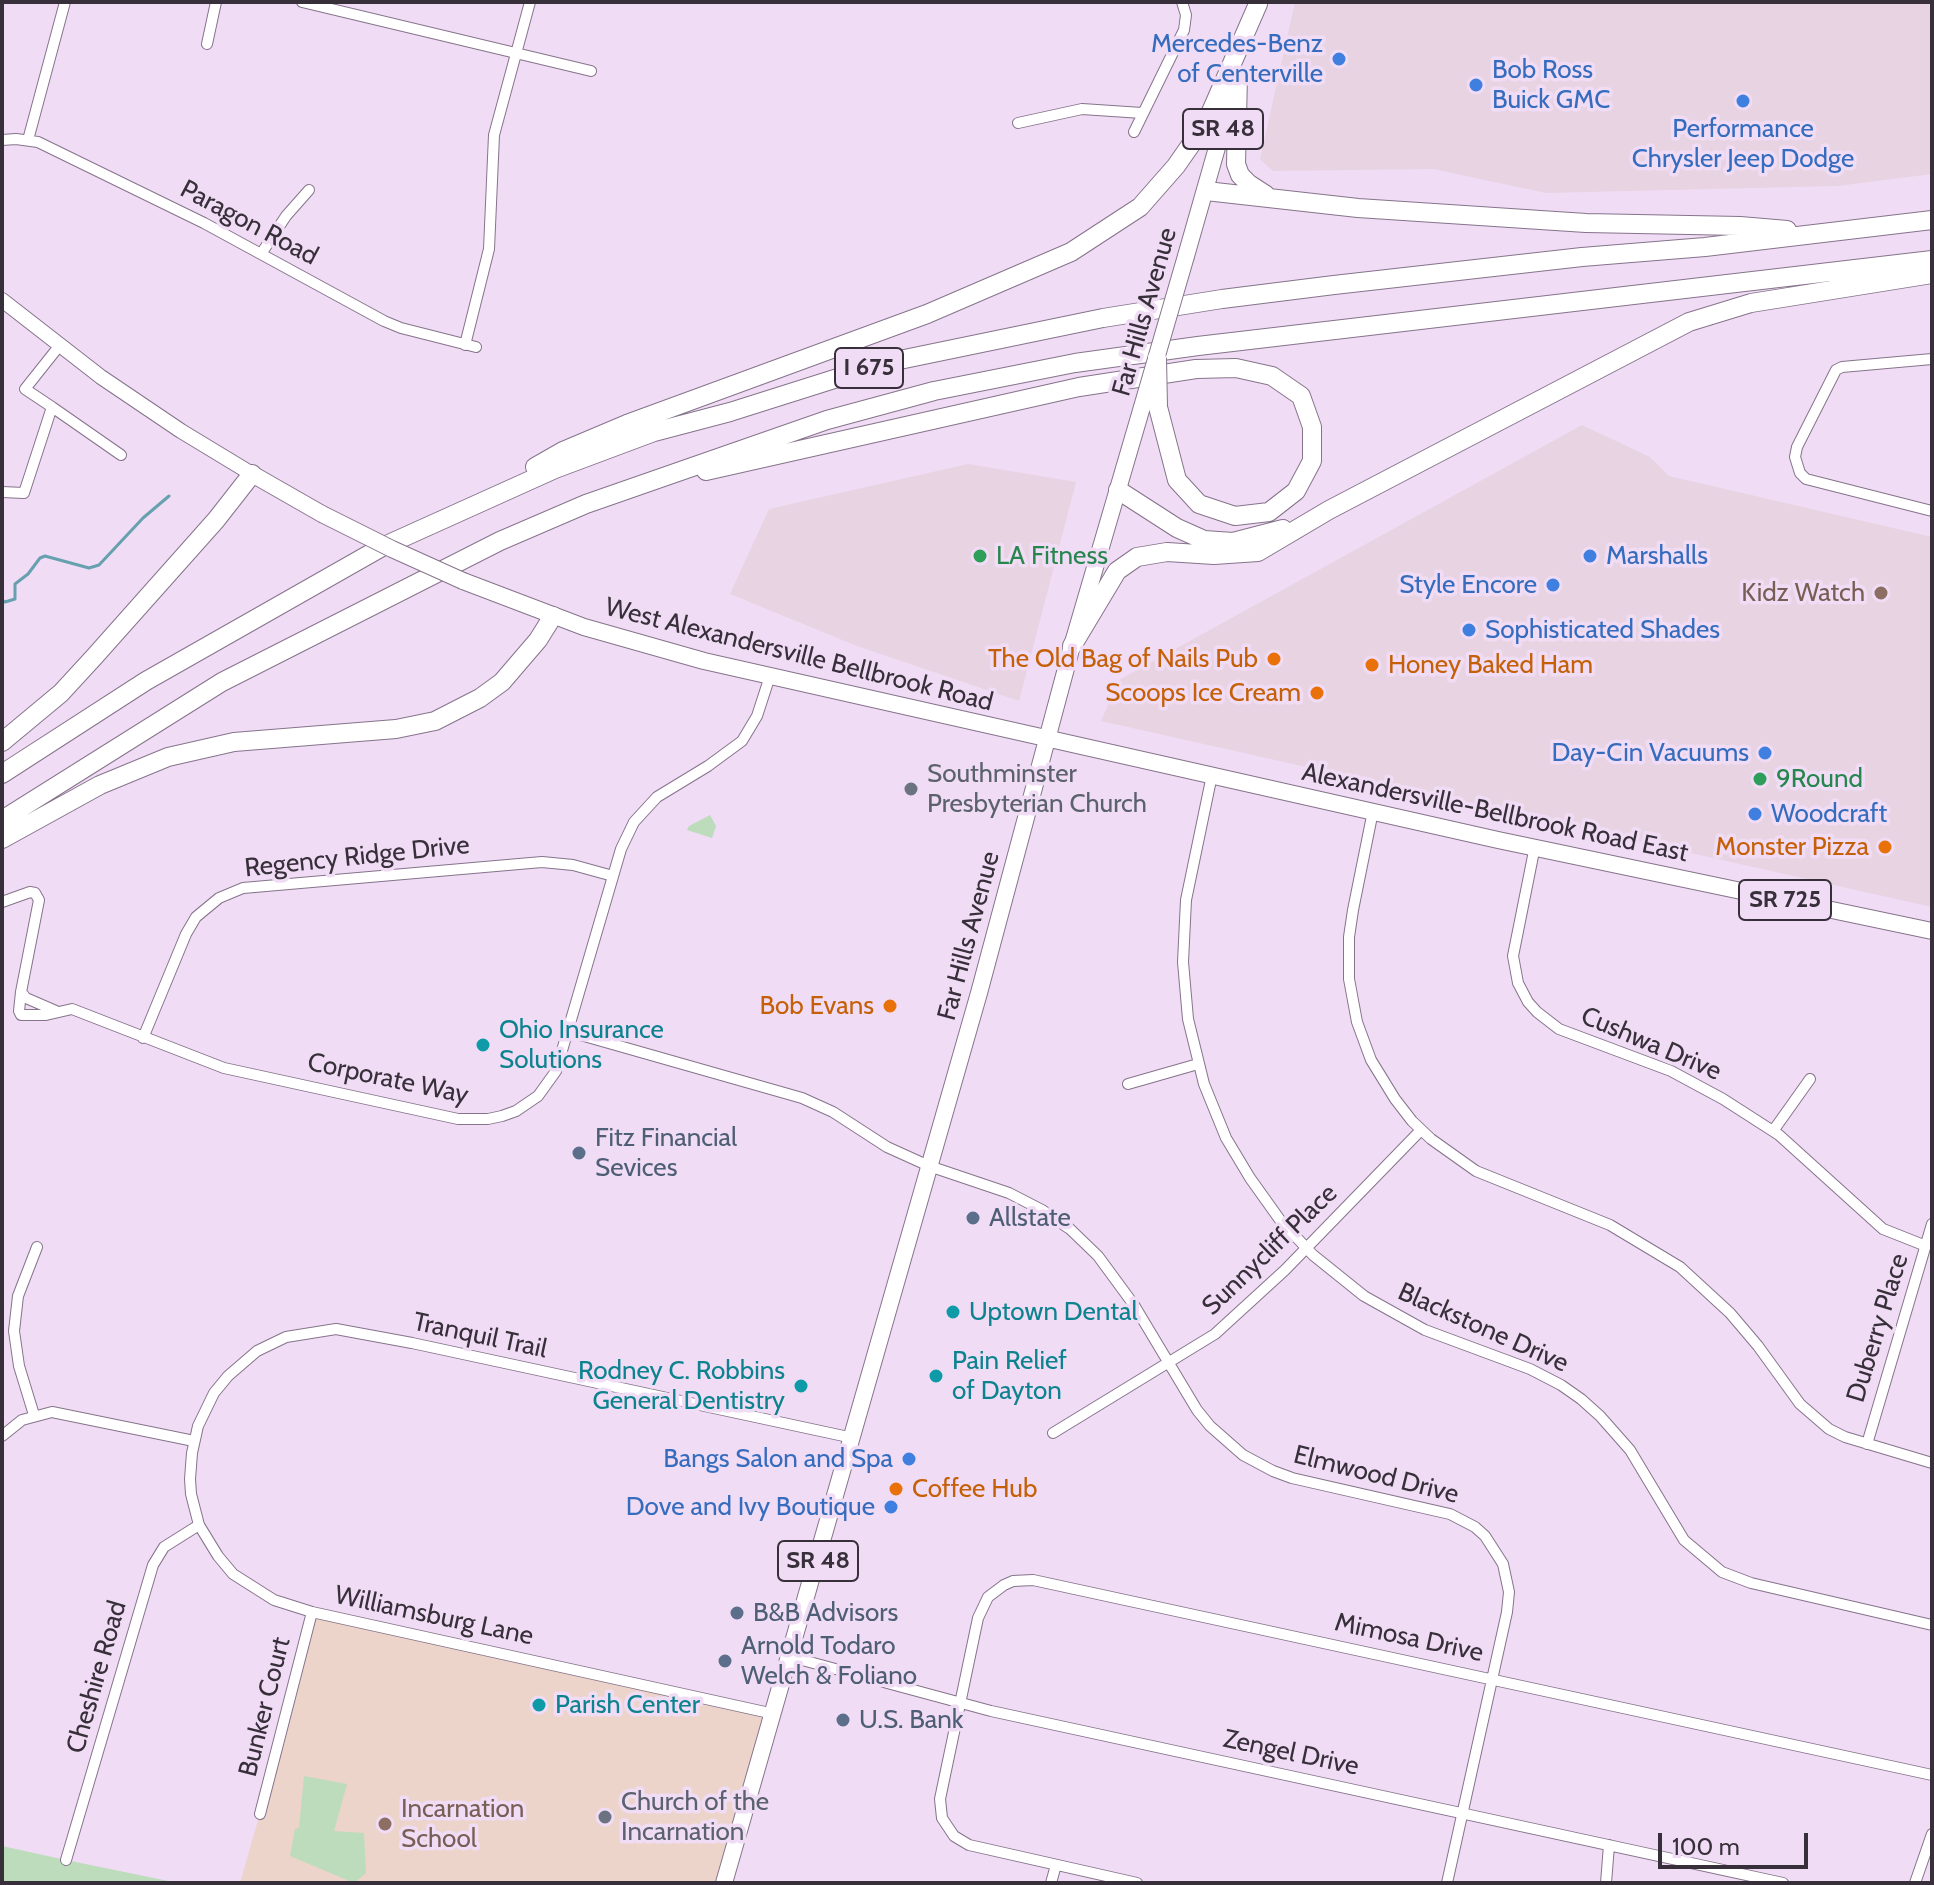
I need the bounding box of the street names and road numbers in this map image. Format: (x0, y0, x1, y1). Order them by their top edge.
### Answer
road number: SR 48 (1183, 109, 1263, 149)
street label: Paragon Road (175, 174, 323, 272)
street label: Far Hills Avenue (1106, 224, 1184, 400)
road number: I 675 (835, 348, 903, 388)
street label: West Alexandersville Bellbrook Road (602, 592, 996, 718)
street label: Alexandersville-Bellbrook Road East (1299, 757, 1691, 869)
street label: Regency Ridge Drive (243, 830, 471, 884)
street label: Far Hills Avenue (931, 848, 1007, 1024)
road number: SR 725 (1739, 880, 1831, 920)
street label: Cushwa Drive (1576, 1000, 1726, 1088)
street label: Corporate Way (305, 1047, 471, 1111)
street label: Sunnycliff Place (1196, 1178, 1344, 1322)
street label: Duberry Place (1841, 1250, 1915, 1406)
street label: Blackstone Drive (1393, 1276, 1573, 1380)
street label: Tranquil Trail (410, 1307, 550, 1365)
street label: Elmwood Drive (1290, 1439, 1462, 1511)
road number: SR 48 (778, 1541, 858, 1581)
street label: Williamsburg Lane (332, 1580, 536, 1652)
street label: Cheshire Road (60, 1597, 134, 1757)
street label: Mimosa Drive (1332, 1607, 1486, 1669)
street label: Bunker Court (233, 1634, 297, 1780)
street label: Zengel Drive (1220, 1723, 1362, 1783)

